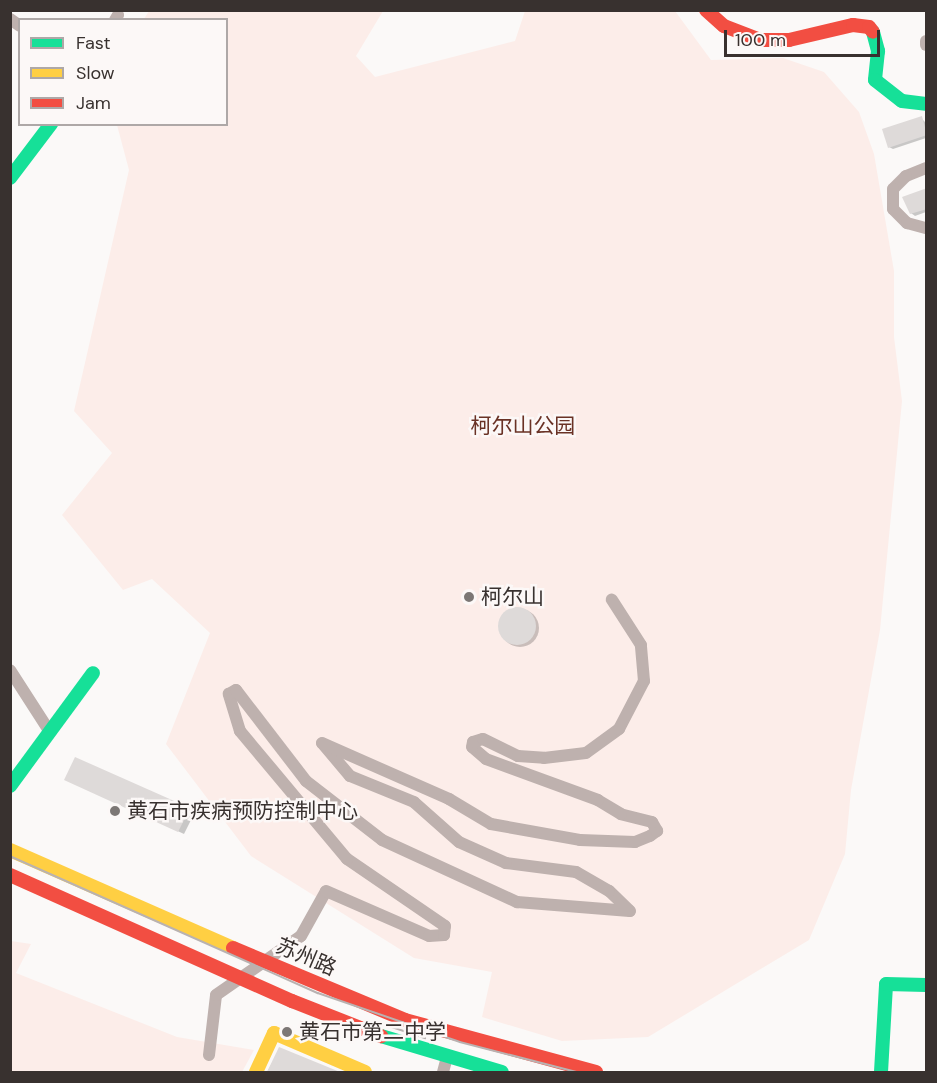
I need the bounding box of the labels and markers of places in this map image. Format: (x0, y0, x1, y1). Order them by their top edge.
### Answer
place label: 柯尔山 (481, 584, 544, 610)
marker: 柯尔山 (462, 590, 476, 604)
place label: 黄石市疾病预防控制中心 (127, 798, 358, 824)
marker: 黄石市疾病预防控制中心 (108, 804, 122, 818)
place label: 黄石市第二中学 (299, 1019, 446, 1045)
marker: 黄石市第二中学 (280, 1025, 294, 1039)

